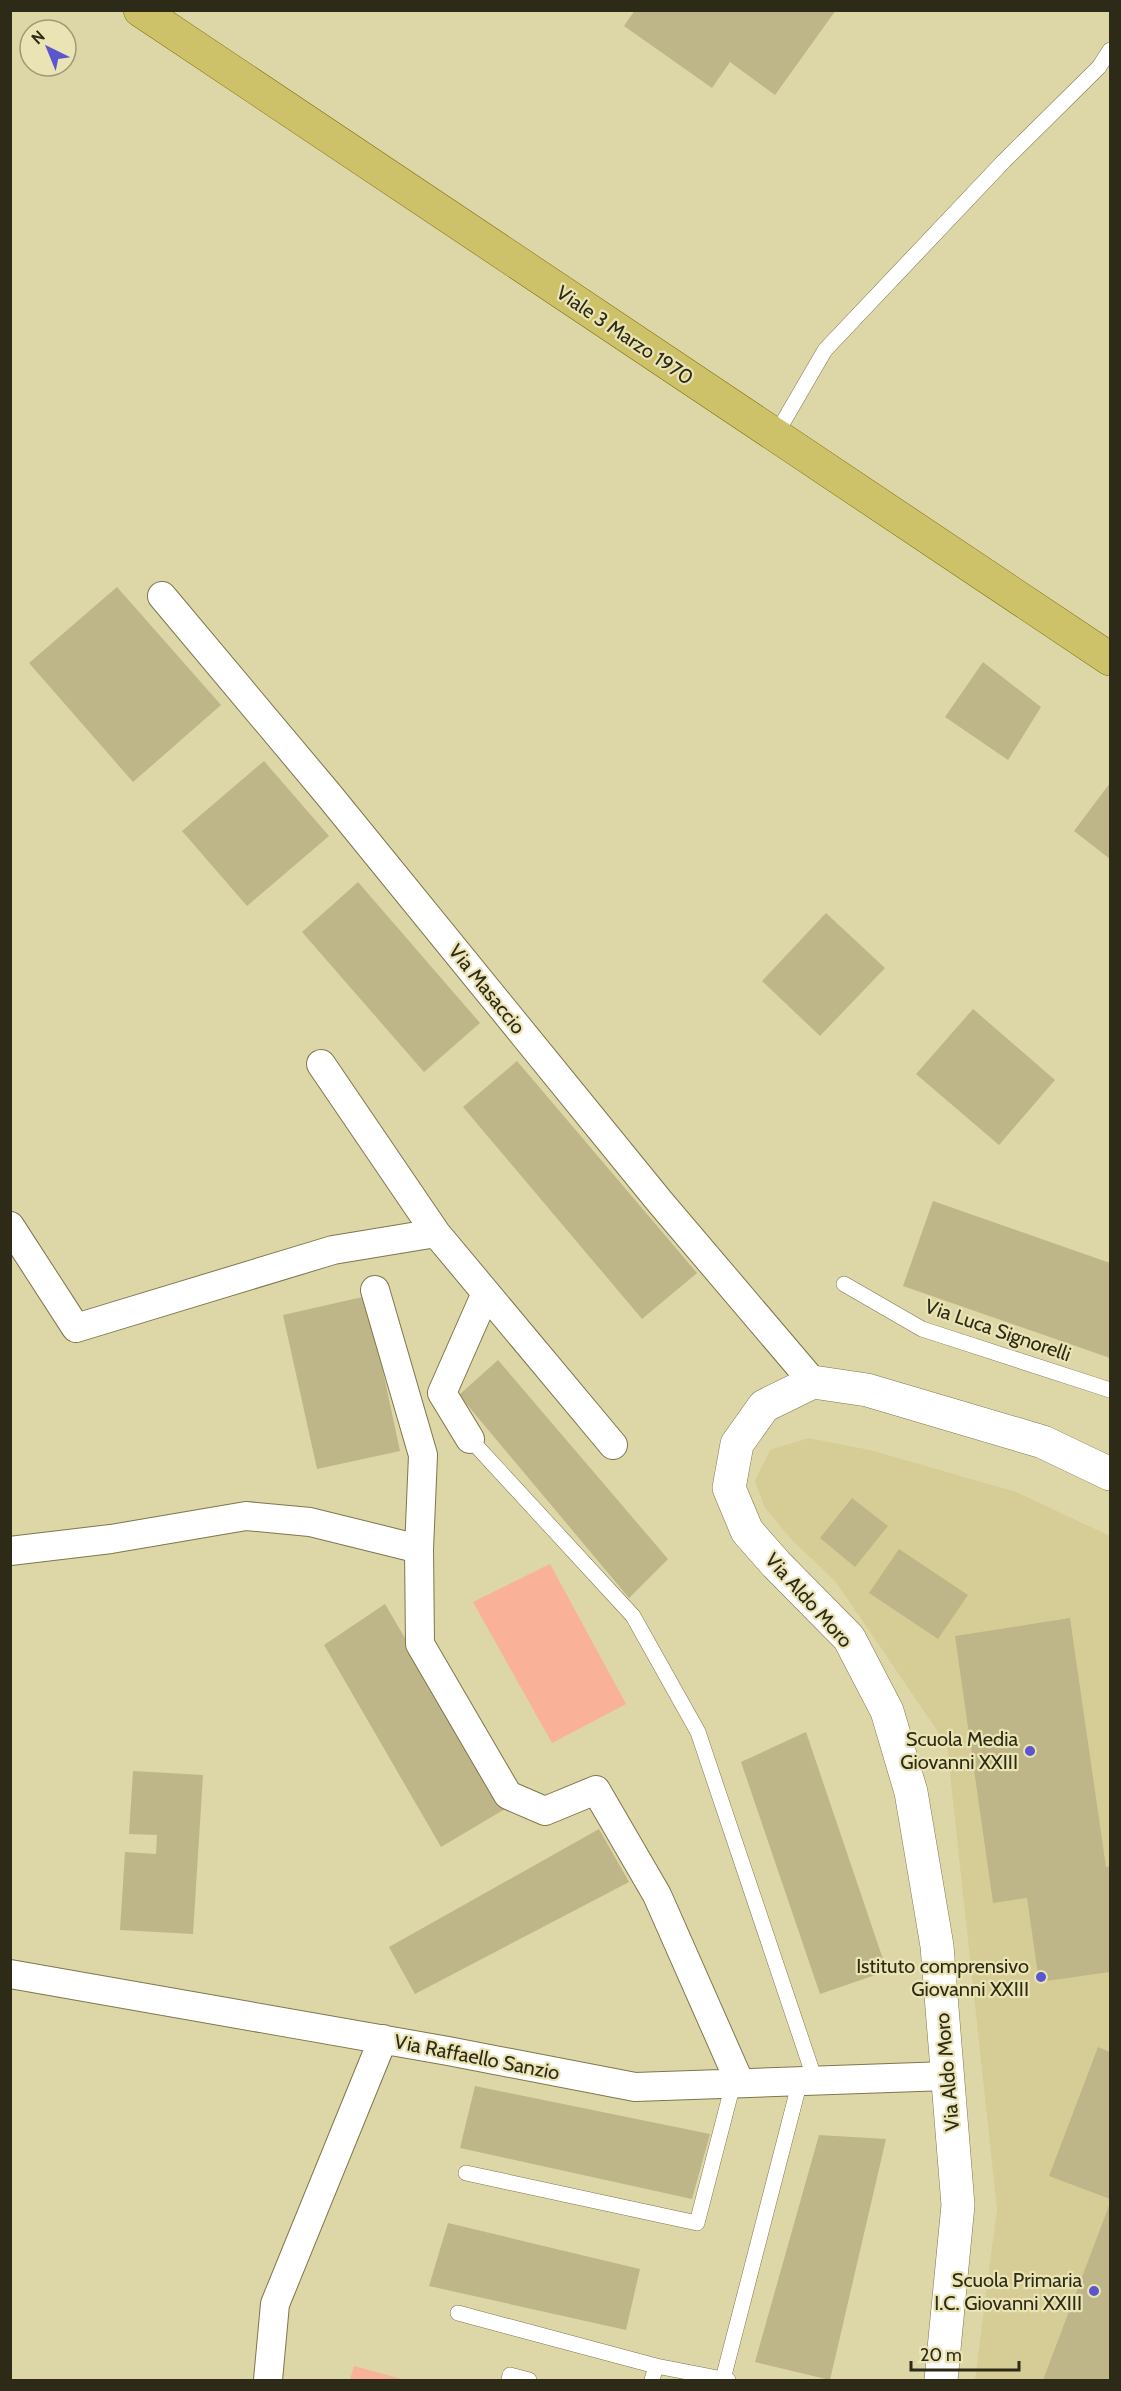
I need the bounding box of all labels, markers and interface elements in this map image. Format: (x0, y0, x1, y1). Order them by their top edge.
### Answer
north arrow (18, 18, 78, 78)
text: N (27, 27, 49, 48)
street label: Viale 3 Marzo 1970 (552, 280, 698, 390)
street label: Via Masaccio (444, 939, 530, 1039)
street label: Via Luca Signorelli (922, 1294, 1074, 1366)
street label: Via Aldo Moro (760, 1548, 858, 1652)
place label: Scuola Media Giovanni XXIII (900, 1727, 1018, 1774)
marker: Scuola Media Giovanni XXIII (1023, 1744, 1037, 1758)
place label: Istituto comprensivo Giovanni XXIII (856, 1954, 1029, 2001)
marker: Istituto comprensivo Giovanni XXIII (1034, 1970, 1048, 1984)
street label: Via Aldo Moro (930, 2012, 964, 2132)
street label: Via Raffaello Sanzio (392, 2029, 562, 2085)
place label: Scuola Primaria I.C. Giovanni XXIII (934, 2268, 1082, 2315)
marker: Scuola Primaria I.C. Giovanni XXIII (1087, 2284, 1101, 2298)
scale bar (911, 2334, 1019, 2372)
text: 20 m (920, 2344, 962, 2366)

